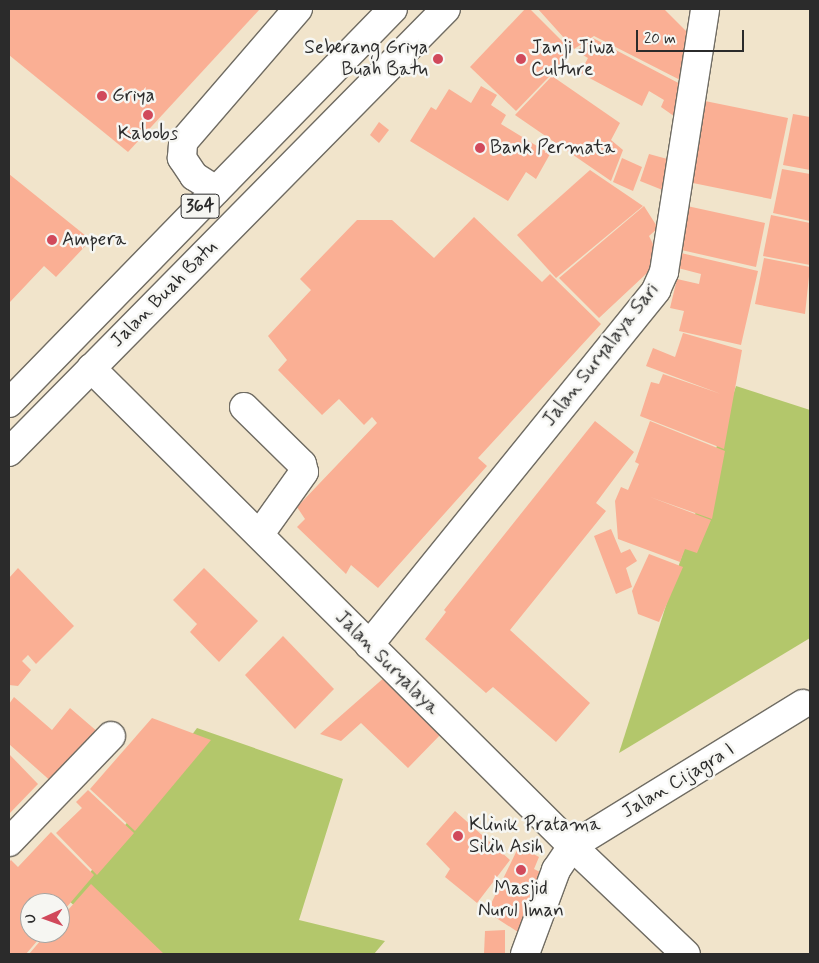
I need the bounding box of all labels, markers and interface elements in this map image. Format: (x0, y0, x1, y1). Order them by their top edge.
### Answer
scale bar (639, 20, 746, 52)
text: 20 m (644, 29, 676, 49)
place label: Seberang Griya Buah Batu (304, 37, 428, 81)
place label: Janji Jiwa Culture (531, 37, 614, 81)
marker: Seberang Griya Buah Batu (432, 53, 444, 65)
marker: Janji Jiwa Culture (515, 53, 527, 65)
place label: Griya (112, 85, 155, 107)
marker: Griya (96, 90, 108, 102)
marker: Kabobs (142, 109, 154, 121)
place label: Kabobs (118, 123, 178, 145)
place label: Bank Permata (490, 137, 615, 159)
marker: Bank Permata (474, 142, 486, 154)
road number: 364 (180, 190, 220, 222)
place label: Ampera (62, 229, 126, 251)
marker: Ampera (46, 234, 58, 246)
street label: Jalan Buah Batu (107, 237, 221, 351)
street label: Jalan Suryalaya Sari (539, 280, 663, 430)
street label: Jalan Suryalaya (331, 607, 443, 719)
street label: Jalan Cijagra I (615, 737, 741, 825)
place label: Klinik Pratama Silih Asih (469, 814, 596, 858)
marker: Klinik Pratama Silih Asih (451, 829, 465, 843)
marker: Masjid Nurul Iman (515, 864, 527, 876)
place label: Masjid Nurul Iman (476, 878, 566, 922)
north arrow (20, 893, 70, 943)
text: U (22, 914, 40, 923)

